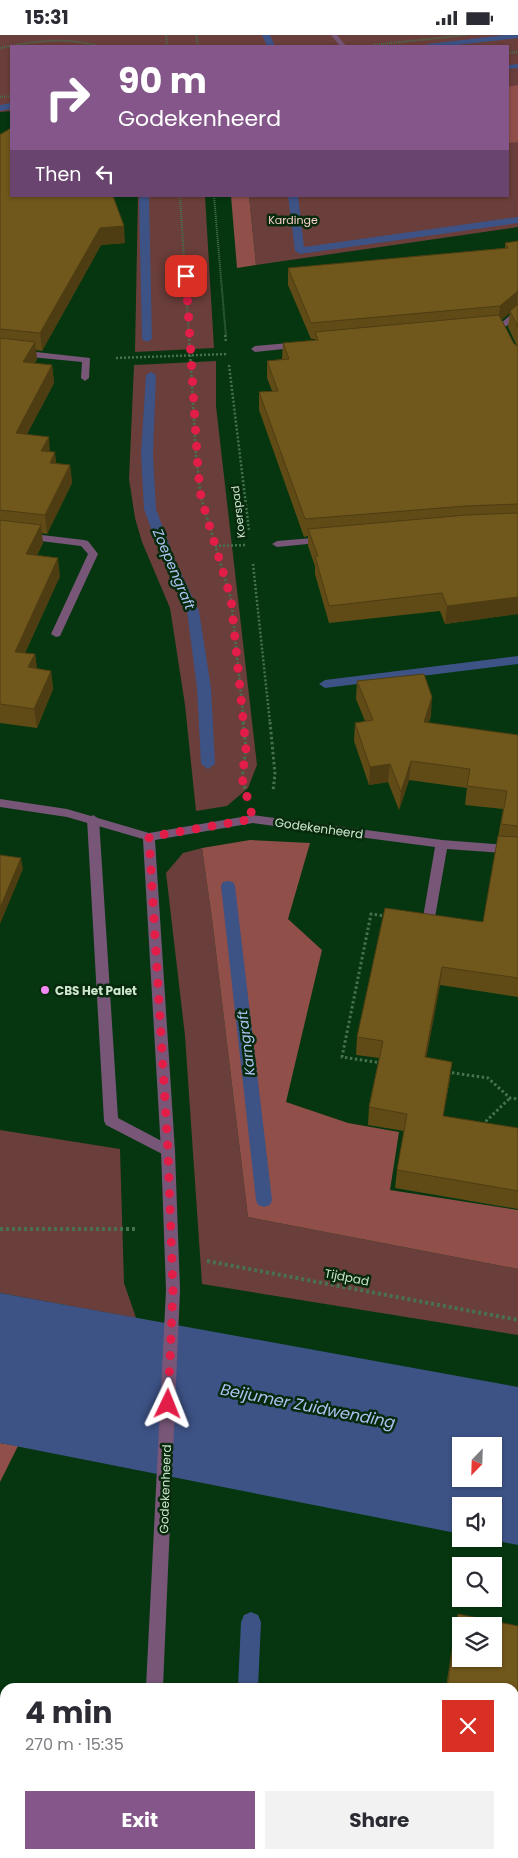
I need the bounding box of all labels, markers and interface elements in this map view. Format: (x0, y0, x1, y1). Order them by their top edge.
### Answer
text: 15:31 (25, 4, 69, 31)
text: 90 m (118, 56, 207, 105)
icon: right (35, 65, 100, 130)
text: Godekenheerd (118, 103, 281, 134)
icon: left (91, 160, 119, 188)
text: Then (35, 161, 81, 188)
park label: Kardinge (268, 212, 318, 228)
pin (165, 255, 207, 297)
icon: arrive (172, 262, 200, 290)
street label: Koerspad (227, 485, 249, 539)
water label: Zoepengraft (148, 525, 200, 613)
street label: Godekenheerd (274, 813, 364, 843)
place label: CBS Het Palet (55, 982, 137, 999)
marker: CBS Het Palet (39, 984, 51, 996)
water label: Karngraft (232, 1008, 260, 1077)
street label: Tijdpad (323, 1264, 371, 1290)
position arrow (141, 1377, 193, 1429)
water label: Beijumer Zuidwending (219, 1378, 398, 1434)
north arrow (452, 1437, 502, 1487)
map controls (452, 1437, 502, 1667)
street label: Godekenheerd (155, 1444, 175, 1534)
button: sound (452, 1497, 502, 1547)
button: search (452, 1557, 502, 1607)
button: layers (452, 1617, 502, 1667)
text: 4 min (25, 1691, 113, 1734)
button: close (442, 1700, 494, 1752)
text: 270 m · 15:35 (25, 1733, 124, 1756)
button: Exit (25, 1791, 255, 1849)
button: Share (265, 1791, 494, 1849)

